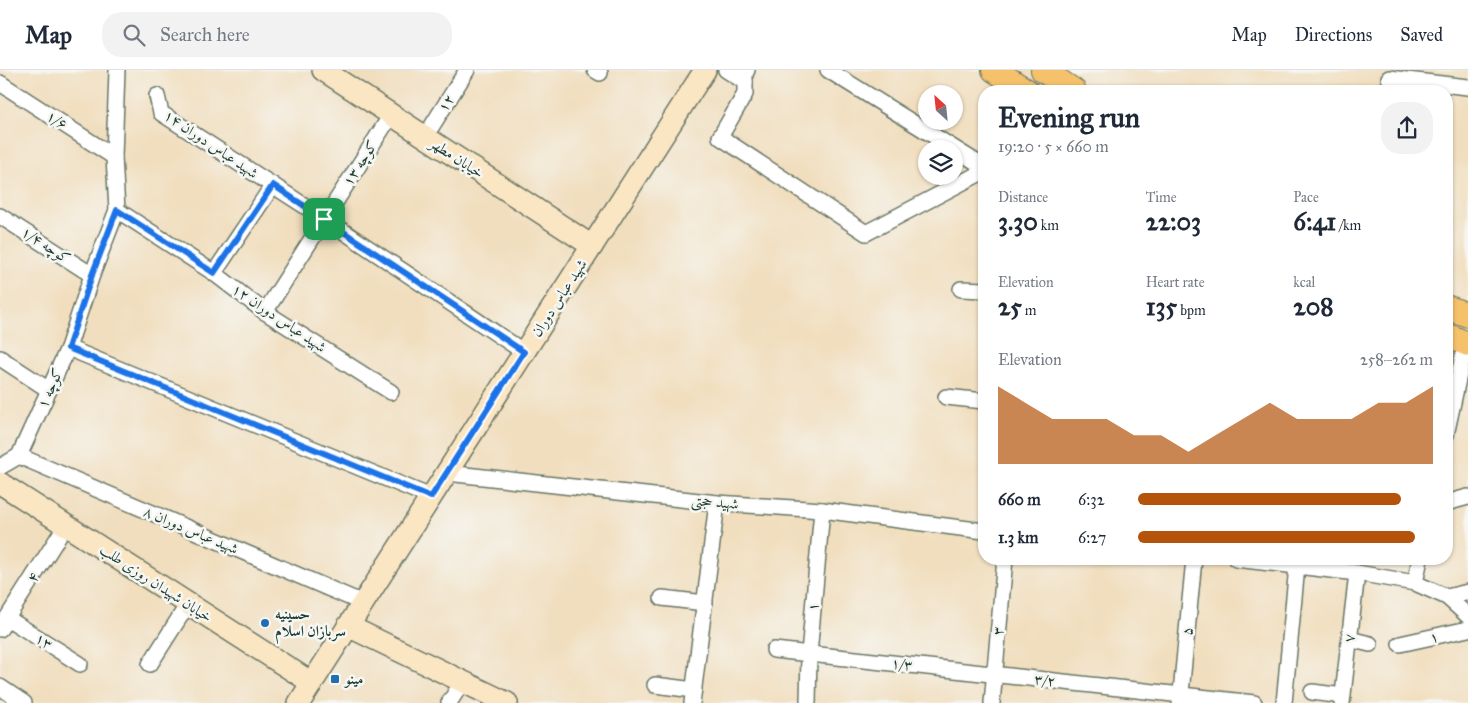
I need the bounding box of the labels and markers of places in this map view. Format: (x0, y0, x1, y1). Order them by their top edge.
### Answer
pin (303, 198, 345, 240)
place label: حسینیه سربازان اسلام (275, 605, 346, 644)
marker: حسینیه سربازان اسلام (259, 617, 271, 629)
place label: مینو (343, 670, 363, 688)
marker: مینو (329, 673, 341, 685)

